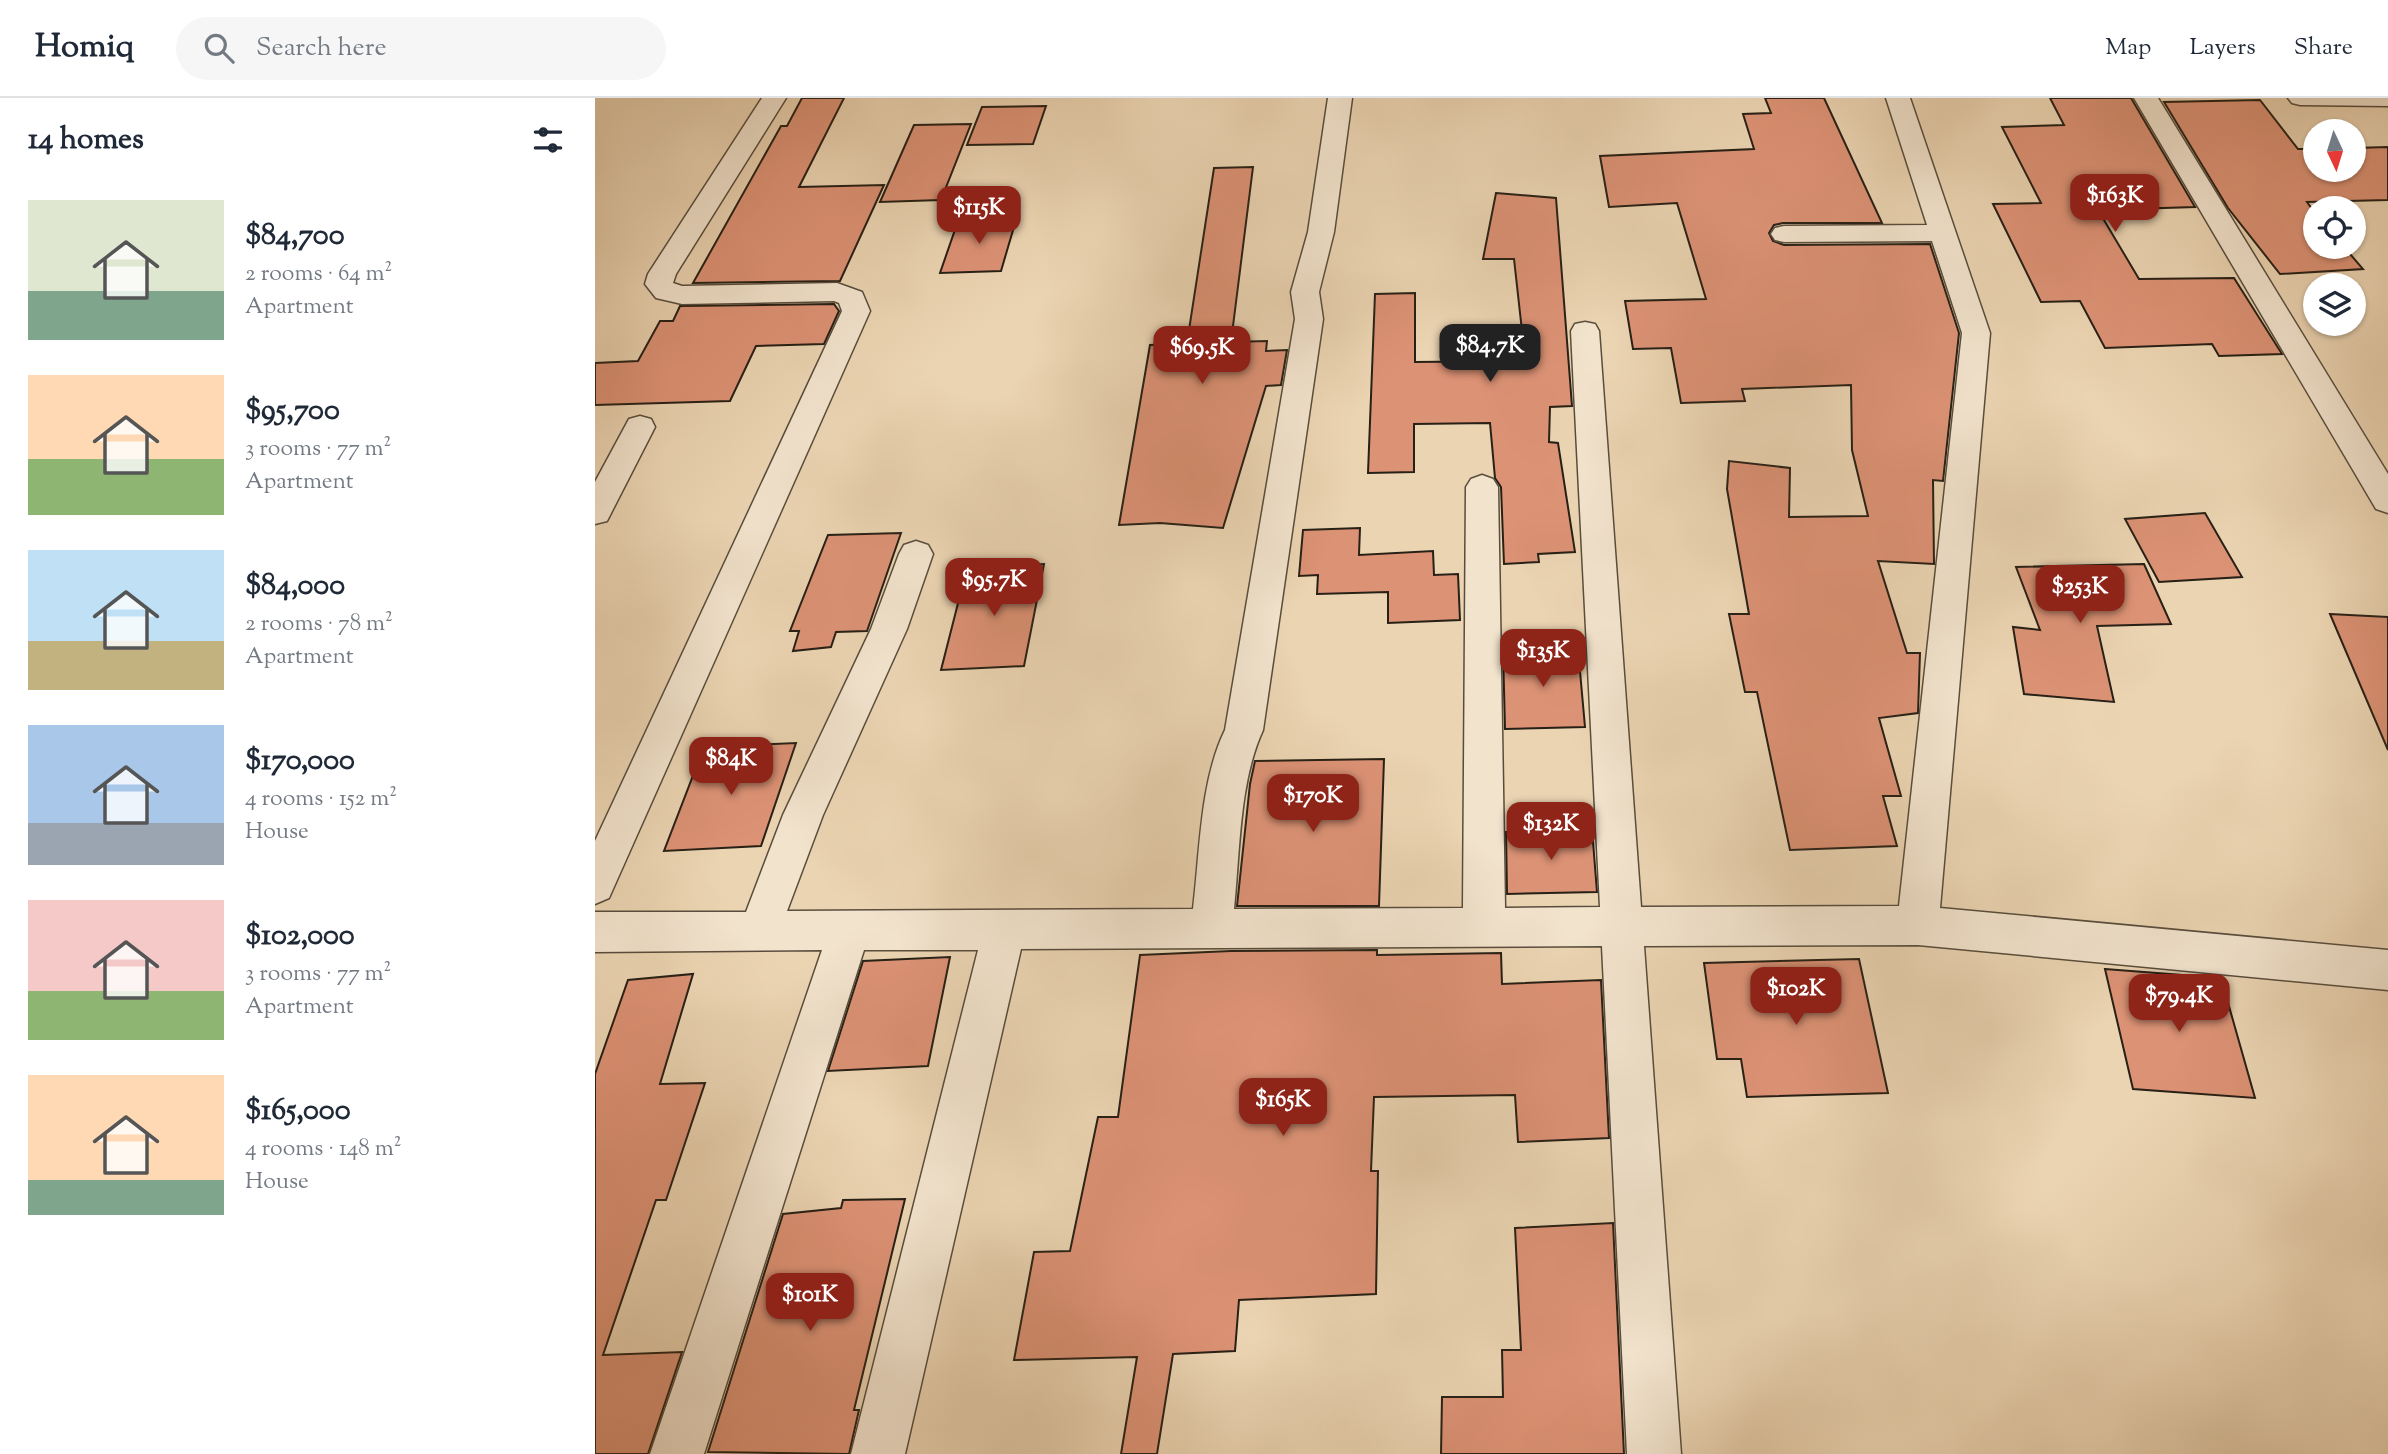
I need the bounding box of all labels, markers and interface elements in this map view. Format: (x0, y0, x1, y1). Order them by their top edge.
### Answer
search box (176, 17, 666, 80)
text: Homiq (35, 24, 134, 72)
icon: search (200, 29, 238, 67)
text: Search here (256, 30, 387, 67)
text: Map (2105, 31, 2151, 65)
text: Layers (2189, 31, 2256, 65)
text: Share (2294, 31, 2353, 65)
text: 14 homes (28, 119, 144, 162)
north arrow (2303, 119, 2366, 182)
map controls (2303, 119, 2366, 336)
icon: filters (529, 121, 567, 159)
pin: $163K (2066, 174, 2164, 234)
text: $163K (2086, 180, 2144, 213)
pin: $115K (930, 186, 1028, 246)
text: $115K (953, 192, 1005, 225)
button: locate (2303, 196, 2366, 259)
text: $84,700 (245, 215, 345, 258)
icon: home (84, 228, 168, 312)
text: 2 rooms · 64 m² (245, 258, 392, 291)
button: layers (2303, 273, 2366, 336)
text: Apartment (245, 291, 354, 324)
pin: $84.7K (1433, 324, 1547, 384)
pin: $69.5K (1145, 327, 1259, 386)
text: $84.7K (1455, 330, 1525, 363)
text: $69.5K (1169, 332, 1235, 365)
text: $95,700 (245, 390, 340, 433)
icon: home (84, 403, 168, 487)
text: 3 rooms · 77 m² (245, 433, 391, 466)
text: Apartment (245, 466, 354, 499)
pin: $95.7K (937, 559, 1051, 618)
text: $95.7K (961, 564, 1027, 597)
text: $84,000 (245, 565, 345, 608)
pin: $253K (2031, 566, 2129, 625)
text: $253K (2052, 571, 2108, 604)
icon: home (84, 578, 168, 662)
text: 2 rooms · 78 m² (245, 608, 393, 641)
pin: $135K (1494, 630, 1592, 689)
text: $135K (1516, 635, 1570, 668)
text: Apartment (245, 641, 354, 674)
pin: $84K (690, 738, 772, 797)
text: $170,000 (245, 740, 355, 783)
text: $84K (705, 743, 757, 776)
icon: home (84, 753, 168, 837)
pin: $170K (1264, 774, 1362, 834)
text: $170K (1283, 780, 1343, 813)
text: 4 rooms · 152 m² (245, 783, 397, 816)
pin: $132K (1502, 802, 1600, 862)
text: $132K (1523, 808, 1579, 841)
text: House (245, 816, 309, 849)
text: $102,000 (245, 915, 355, 958)
icon: home (84, 928, 168, 1012)
text: 3 rooms · 77 m² (245, 958, 391, 991)
pin: $102K (1747, 968, 1845, 1027)
text: $102K (1766, 973, 1826, 1006)
pin: $79.4K (2122, 974, 2236, 1034)
text: $79.4K (2145, 980, 2213, 1013)
text: Apartment (245, 991, 354, 1024)
pin: $165K (1234, 1079, 1332, 1138)
text: $165K (1255, 1084, 1311, 1117)
text: $165,000 (245, 1090, 351, 1133)
icon: home (84, 1103, 168, 1187)
text: 4 rooms · 148 m² (245, 1133, 402, 1166)
text: House (245, 1166, 309, 1199)
pin: $101K (761, 1274, 859, 1333)
text: $101K (782, 1279, 838, 1312)

